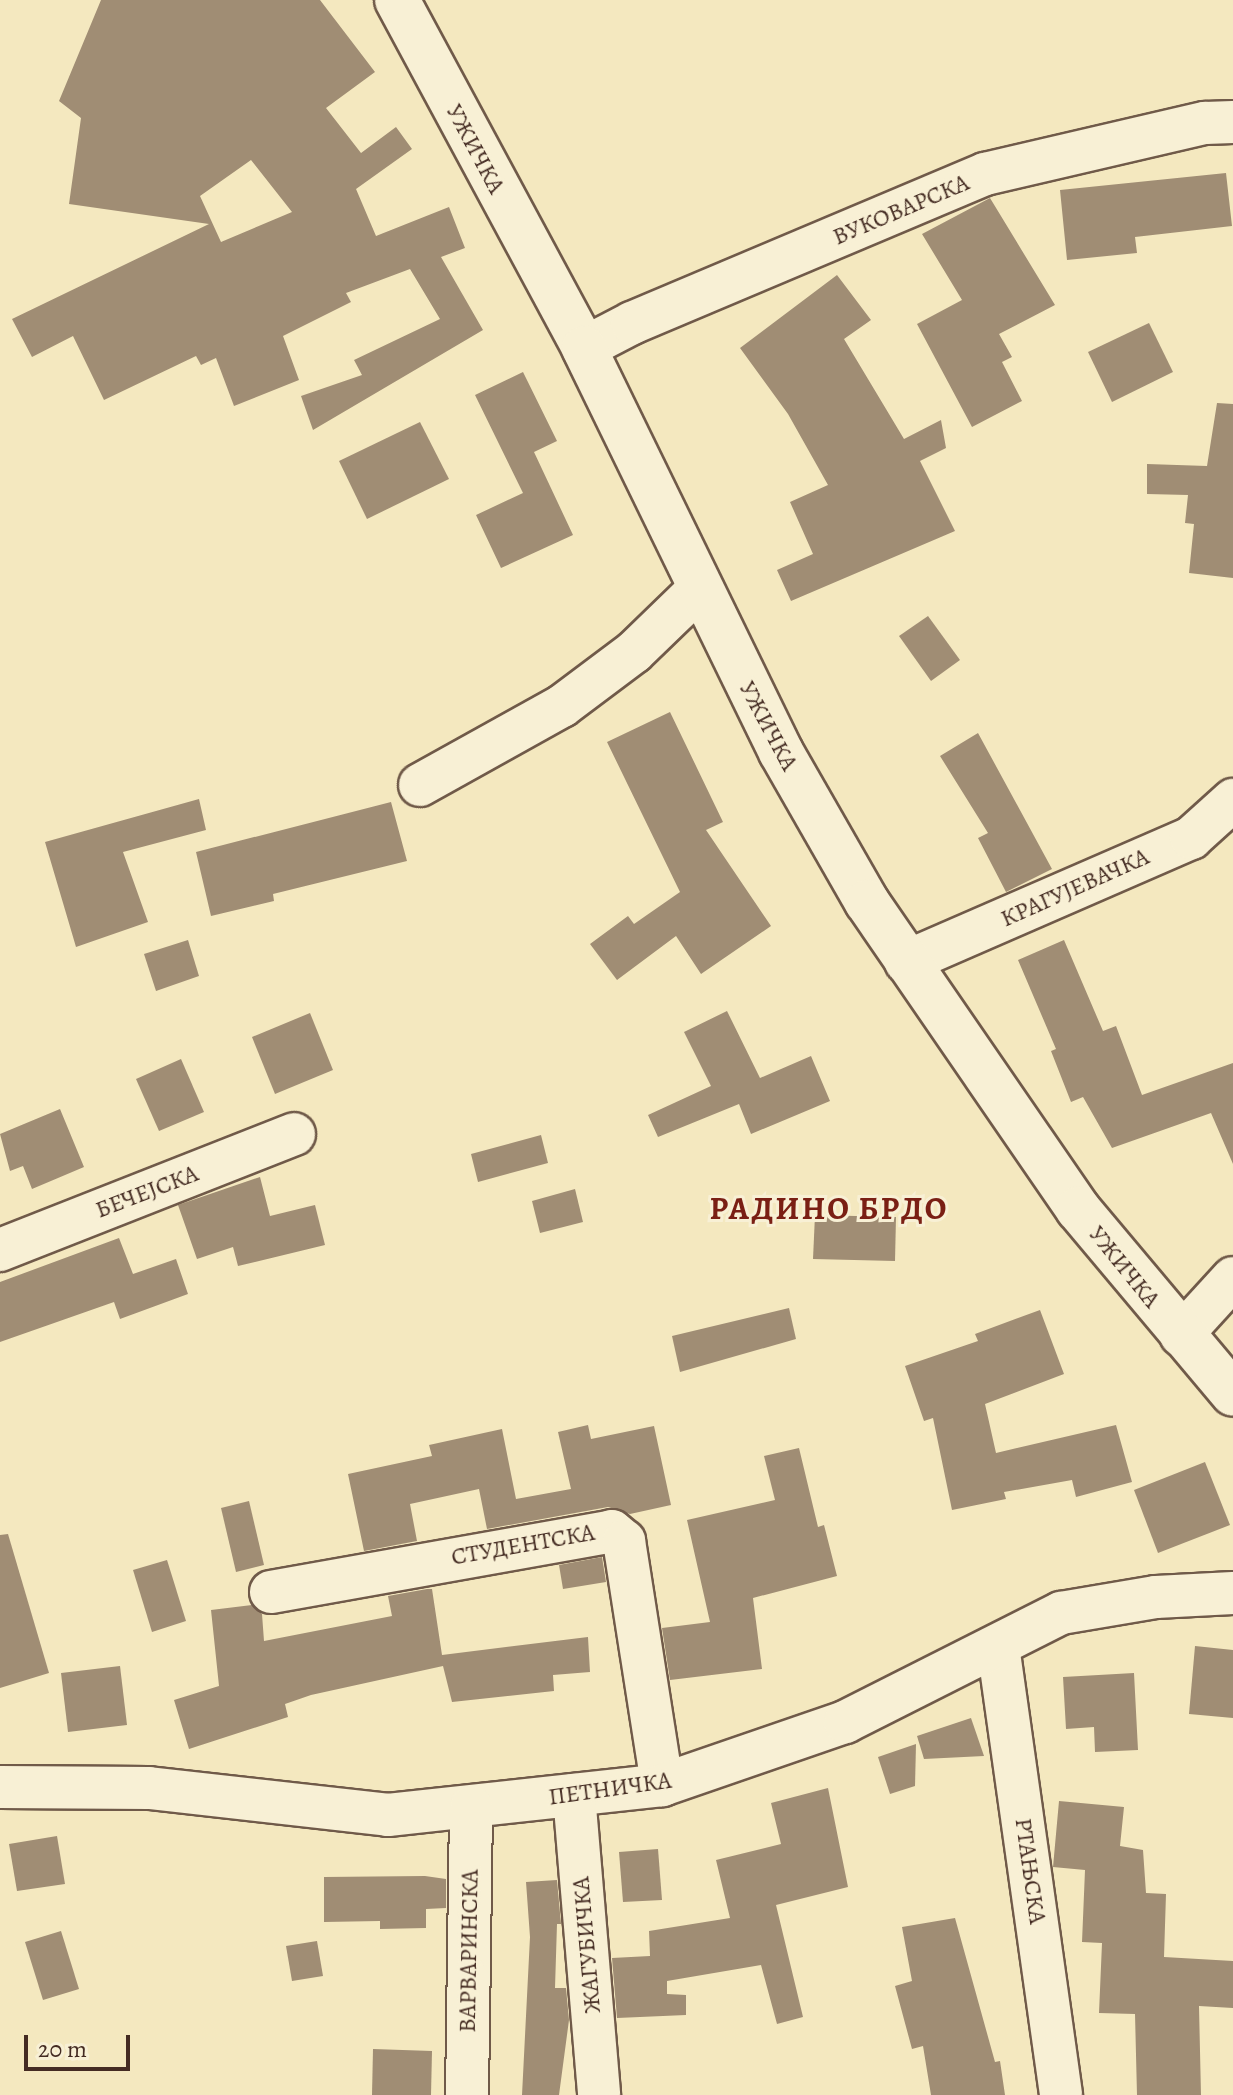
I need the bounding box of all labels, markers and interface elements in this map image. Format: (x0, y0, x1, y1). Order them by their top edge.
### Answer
street label: УЖИЧКА (439, 99, 511, 199)
street label: ВУКОВАРСКА (829, 168, 973, 252)
street label: УЖИЧКА (732, 676, 804, 776)
street label: КРАГУЈЕВАЧКА (996, 842, 1154, 934)
street label: БЕЧЕЈСКА (91, 1159, 203, 1225)
district label: РАДИНО БРДО (710, 1189, 948, 1227)
street label: УЖИЧКА (1082, 1220, 1166, 1314)
street label: СТУДЕНТСКА (449, 1518, 597, 1572)
street label: ПЕТНИЧКА (547, 1766, 673, 1812)
street label: РТАЊСКА (1008, 1816, 1052, 1926)
street label: ВАРВАРИНСКА (453, 1869, 485, 2033)
street label: ЖАГУБИЧКА (567, 1876, 607, 2014)
scale bar (28, 2019, 134, 2069)
text: 20 m (38, 2033, 87, 2065)

